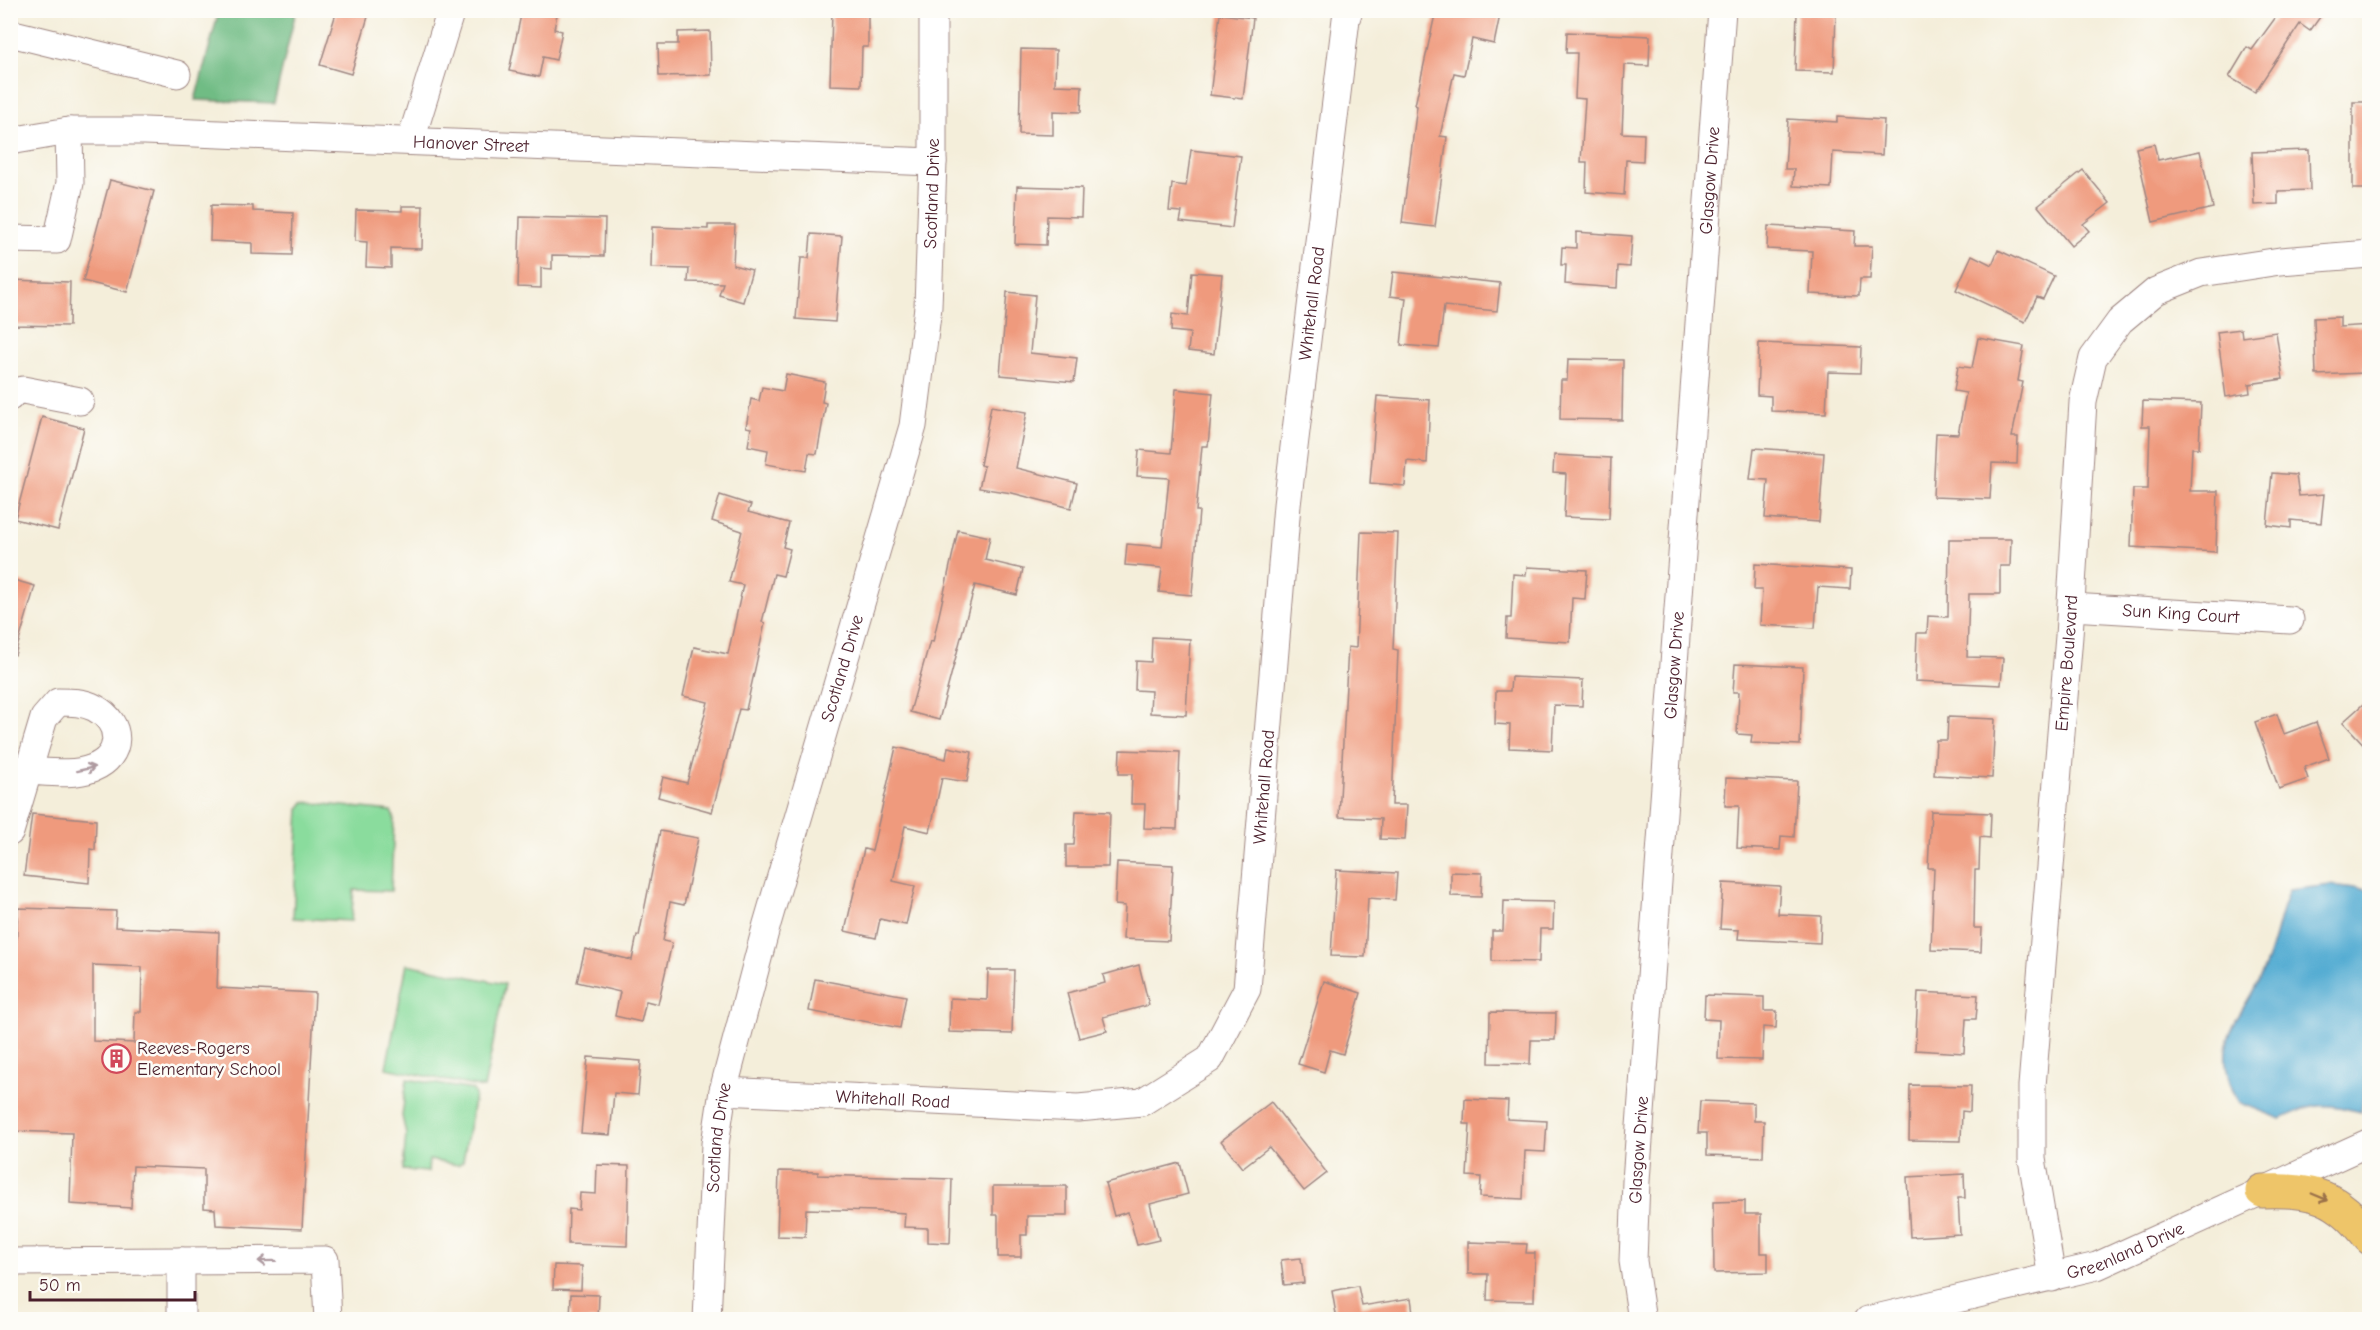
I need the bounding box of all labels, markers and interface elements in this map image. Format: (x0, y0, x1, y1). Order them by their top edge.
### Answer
street label: Glasgow Drive (1695, 126, 1724, 235)
street label: Hanover Street (412, 131, 530, 157)
street label: Scotland Drive (920, 138, 944, 249)
street label: Whitehall Road (1294, 245, 1329, 362)
street label: Empire Boulevard (2051, 594, 2082, 732)
street label: Sun King Court (2122, 600, 2241, 628)
street label: Glasgow Drive (1659, 610, 1688, 720)
street label: Scotland Drive (816, 612, 868, 724)
street label: Whitehall Road (1249, 729, 1279, 845)
one-way arrow (76, 762, 95, 774)
place label: Reeves-Rogers Elementary School (137, 1038, 281, 1080)
building icon: Reeves-Rogers Elementary School (100, 1042, 132, 1074)
street label: Scotland Drive (702, 1080, 735, 1193)
street label: Whitehall Road (835, 1086, 951, 1112)
street label: Glasgow Drive (1625, 1095, 1653, 1204)
one-way arrow (2310, 1191, 2328, 1203)
street label: Greenland Drive (2064, 1217, 2187, 1283)
one-way arrow (257, 1255, 277, 1267)
scale bar (30, 1264, 195, 1302)
text: 50 m (39, 1275, 81, 1296)

